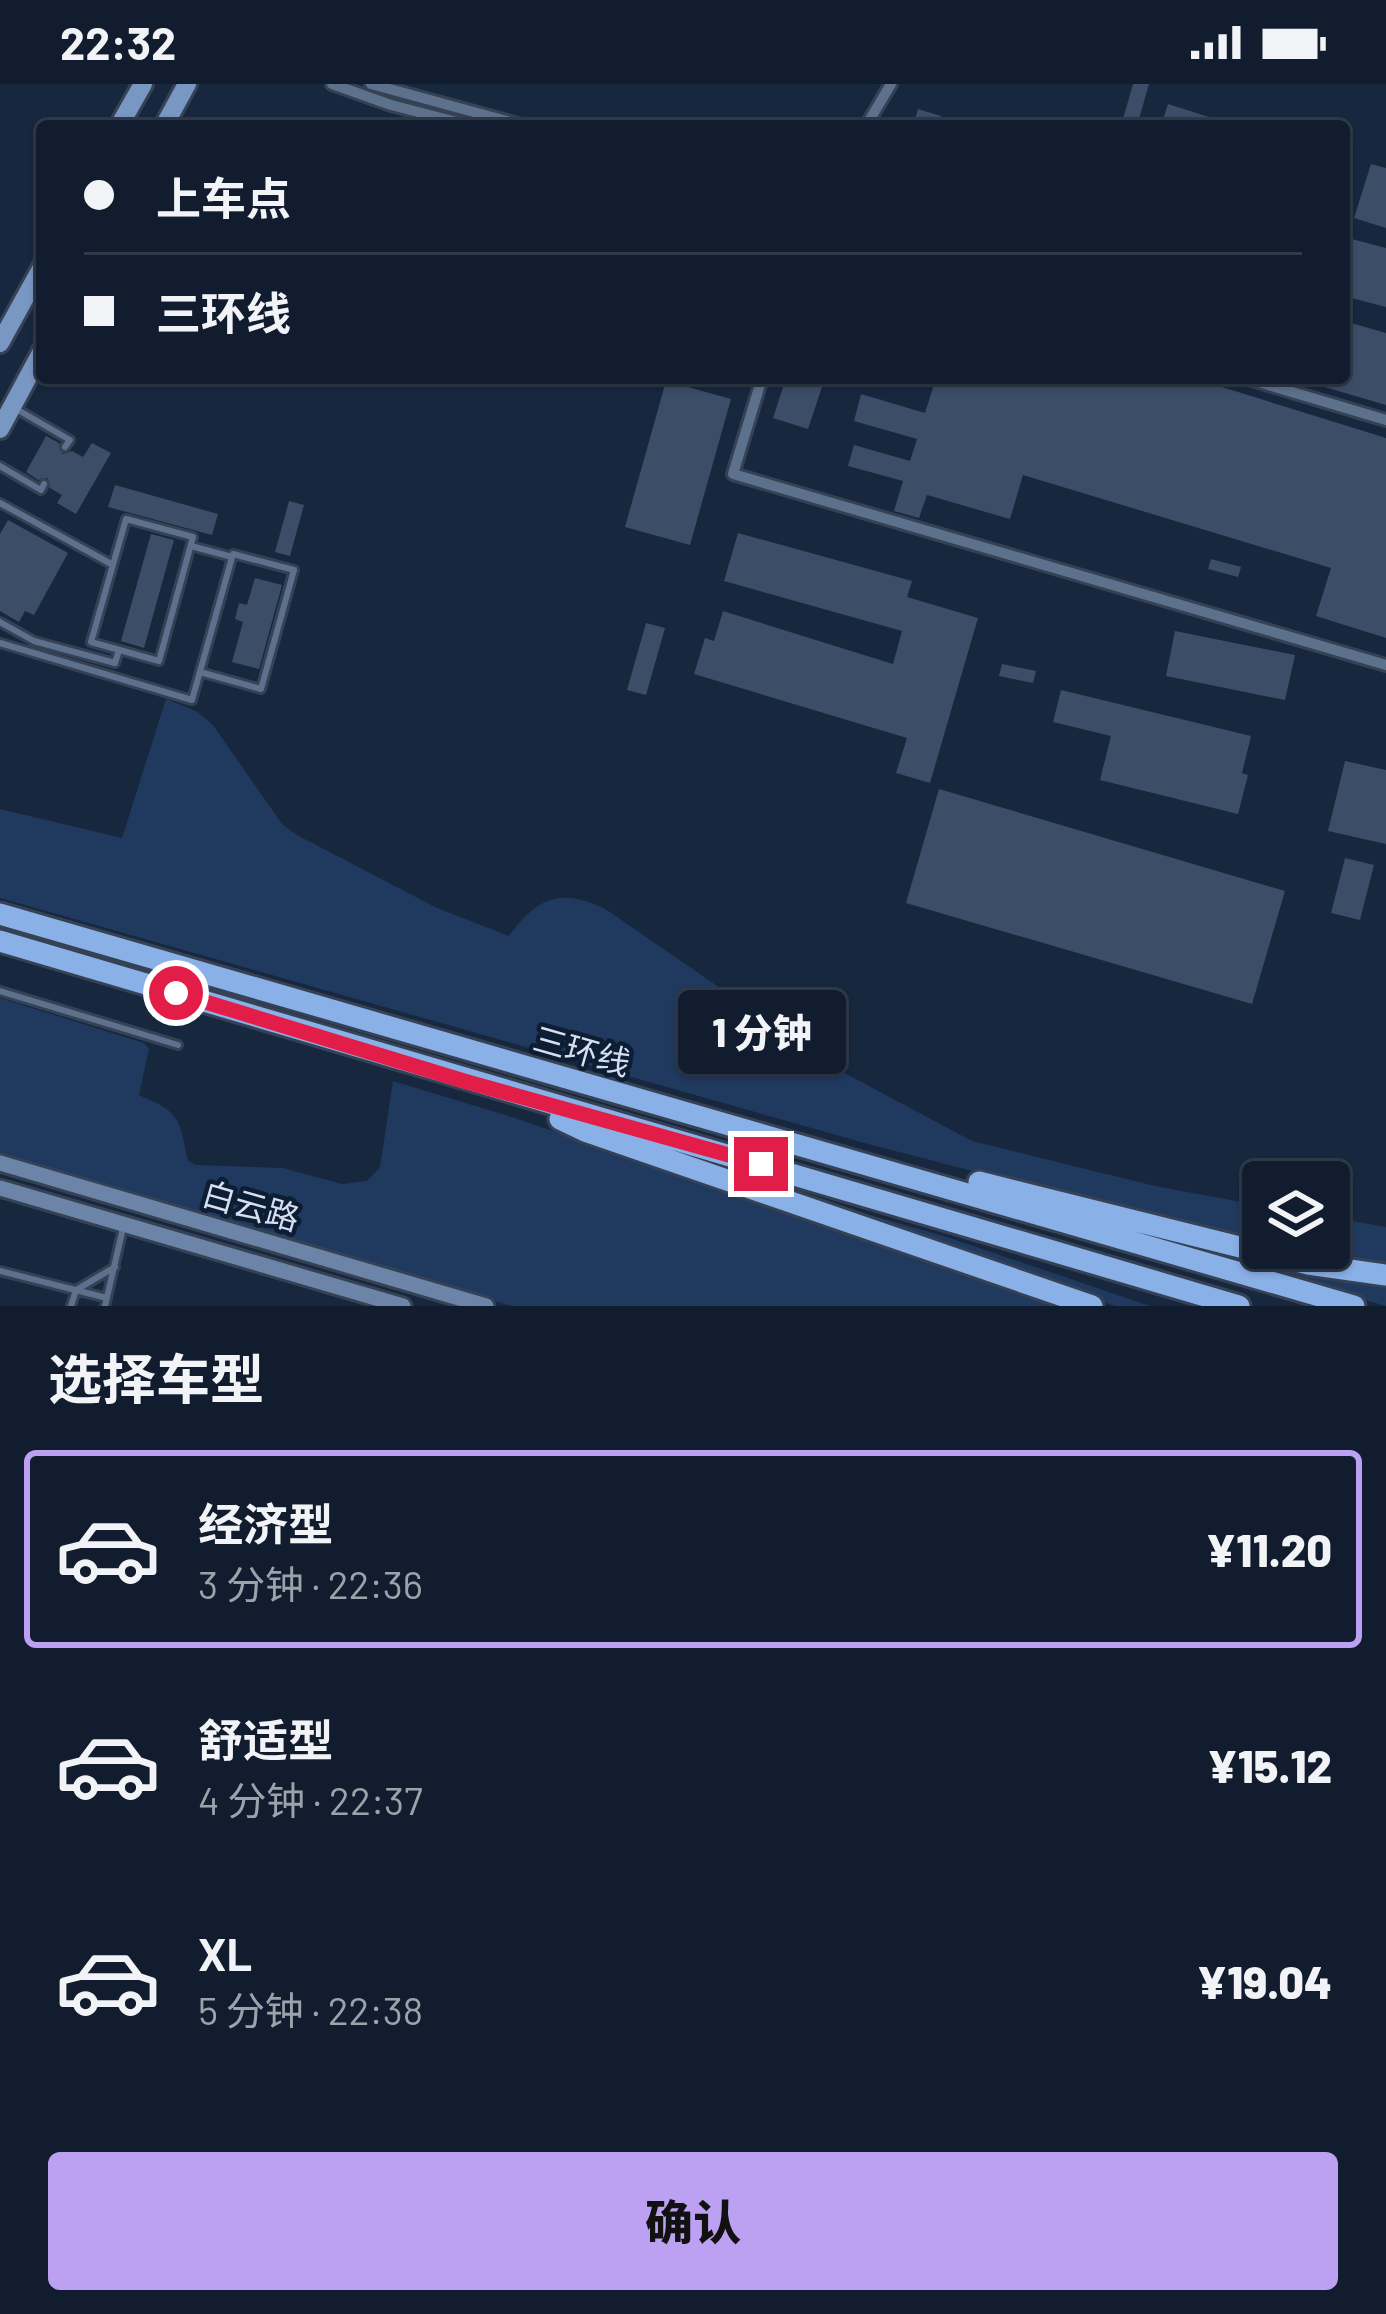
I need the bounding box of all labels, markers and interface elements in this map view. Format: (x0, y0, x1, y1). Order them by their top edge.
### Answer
text: 22:32 (60, 15, 176, 69)
text: 上车点 (156, 170, 291, 224)
text: 三环线 (156, 285, 291, 339)
route start (149, 966, 203, 1020)
callout: 1 分钟 (677, 990, 845, 1074)
text: 1 分钟 (712, 1008, 812, 1055)
street label: 三环线 (529, 1017, 635, 1083)
route end (734, 1137, 788, 1191)
map controls (1242, 1161, 1350, 1269)
button: layers (1242, 1161, 1350, 1269)
street label: 白云路 (198, 1172, 304, 1238)
text: 选择车型 (48, 1345, 264, 1410)
icon: car (54, 1495, 162, 1603)
text: 经济型 (198, 1496, 333, 1550)
text: ¥11.20 (1206, 1522, 1332, 1576)
text: 3 分钟 · 22:36 (198, 1560, 423, 1607)
icon: car (54, 1711, 162, 1819)
text: 舒适型 (198, 1712, 333, 1766)
text: ¥15.12 (1207, 1738, 1332, 1792)
text: 4 分钟 · 22:37 (198, 1776, 423, 1823)
text: XL (198, 1926, 252, 1980)
icon: car (54, 1927, 162, 2035)
text: ¥19.04 (1196, 1954, 1332, 2008)
text: 5 分钟 · 22:38 (198, 1986, 423, 2033)
button: 确认 (48, 2152, 1338, 2290)

